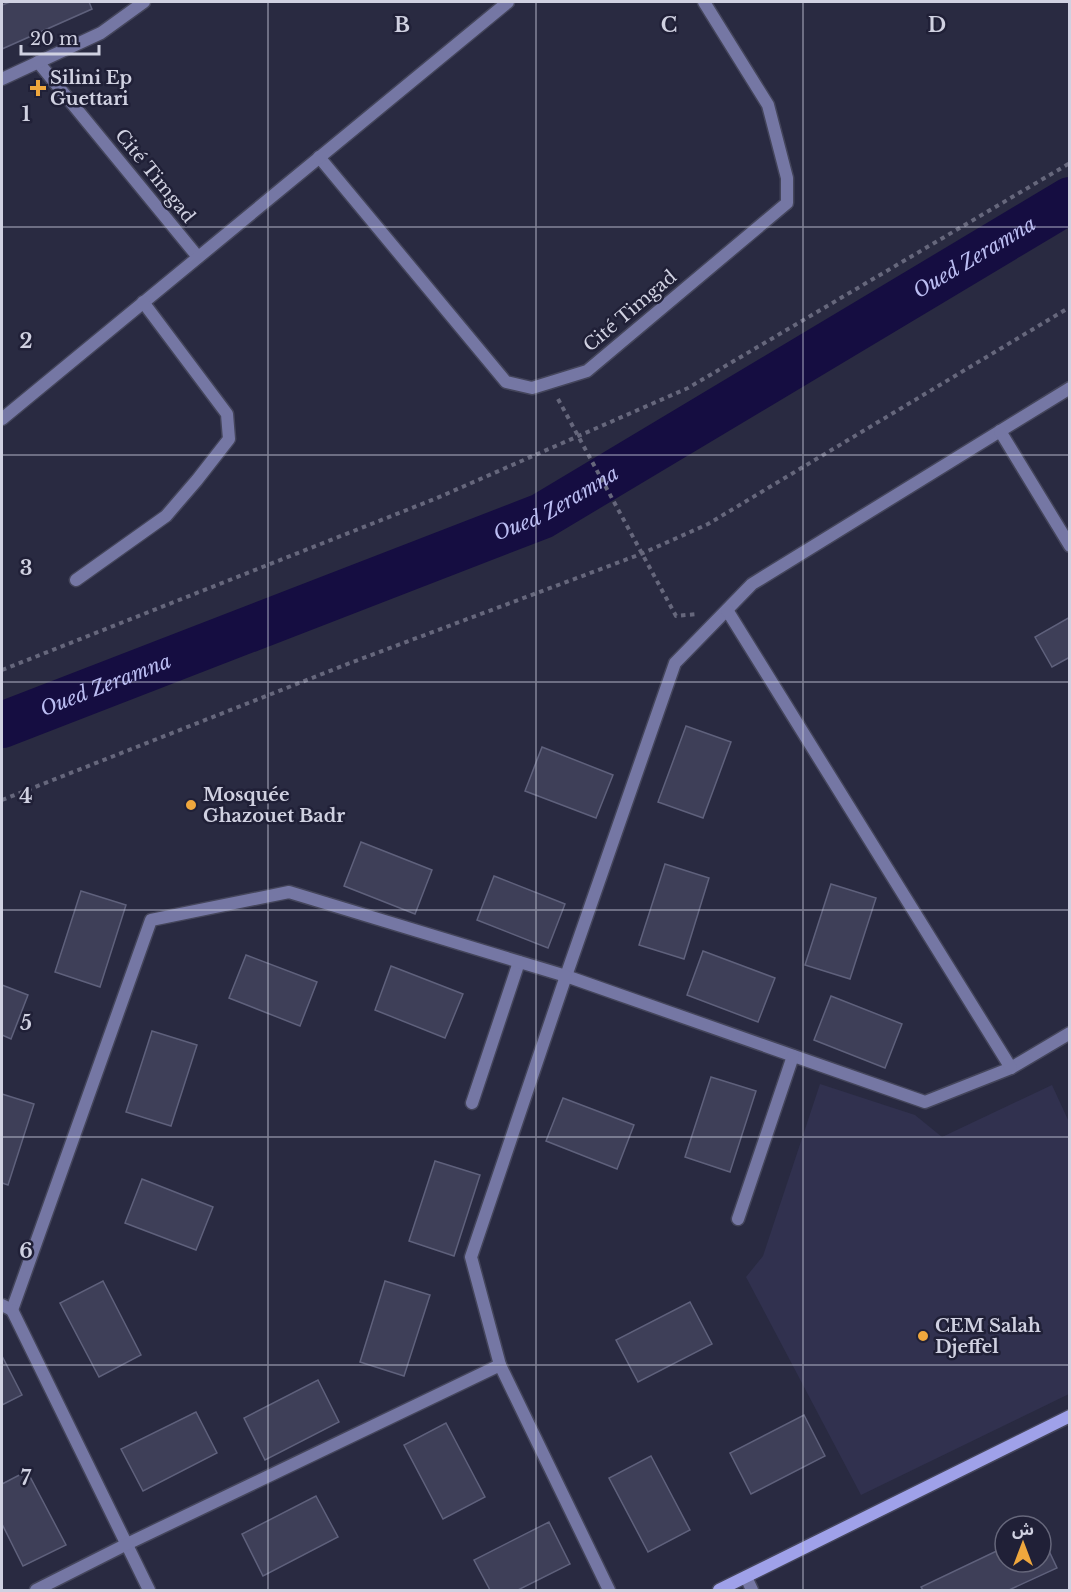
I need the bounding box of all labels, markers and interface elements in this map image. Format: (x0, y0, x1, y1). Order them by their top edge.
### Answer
text: B (394, 13, 410, 37)
text: C (661, 13, 677, 37)
text: D (928, 13, 946, 37)
scale bar (21, 18, 99, 56)
text: 20 m (30, 28, 78, 50)
place label: Silini Ep Guettari (50, 67, 132, 110)
marker: Silini Ep Guettari (31, 81, 45, 95)
text: 1 (22, 102, 31, 126)
street label: Cité Timgad (110, 125, 200, 227)
water label: Oued Zeramna (909, 211, 1040, 303)
street label: Cité Timgad (579, 266, 681, 356)
text: 2 (19, 329, 33, 353)
water label: Oued Zeramna (490, 461, 623, 546)
text: 3 (20, 556, 32, 580)
water label: Oued Zeramna (37, 649, 174, 721)
text: 4 (19, 784, 33, 808)
place label: Mosquée Ghazouet Badr (203, 784, 345, 827)
marker: Mosquée Ghazouet Badr (184, 798, 198, 812)
text: 5 (20, 1011, 32, 1035)
text: 6 (19, 1239, 33, 1263)
place label: CEM Salah Djeffel (935, 1315, 1041, 1358)
marker: CEM Salah Djeffel (916, 1329, 930, 1343)
text: 7 (21, 1466, 32, 1490)
north arrow (993, 1514, 1053, 1574)
text: ش (1012, 1519, 1034, 1539)

